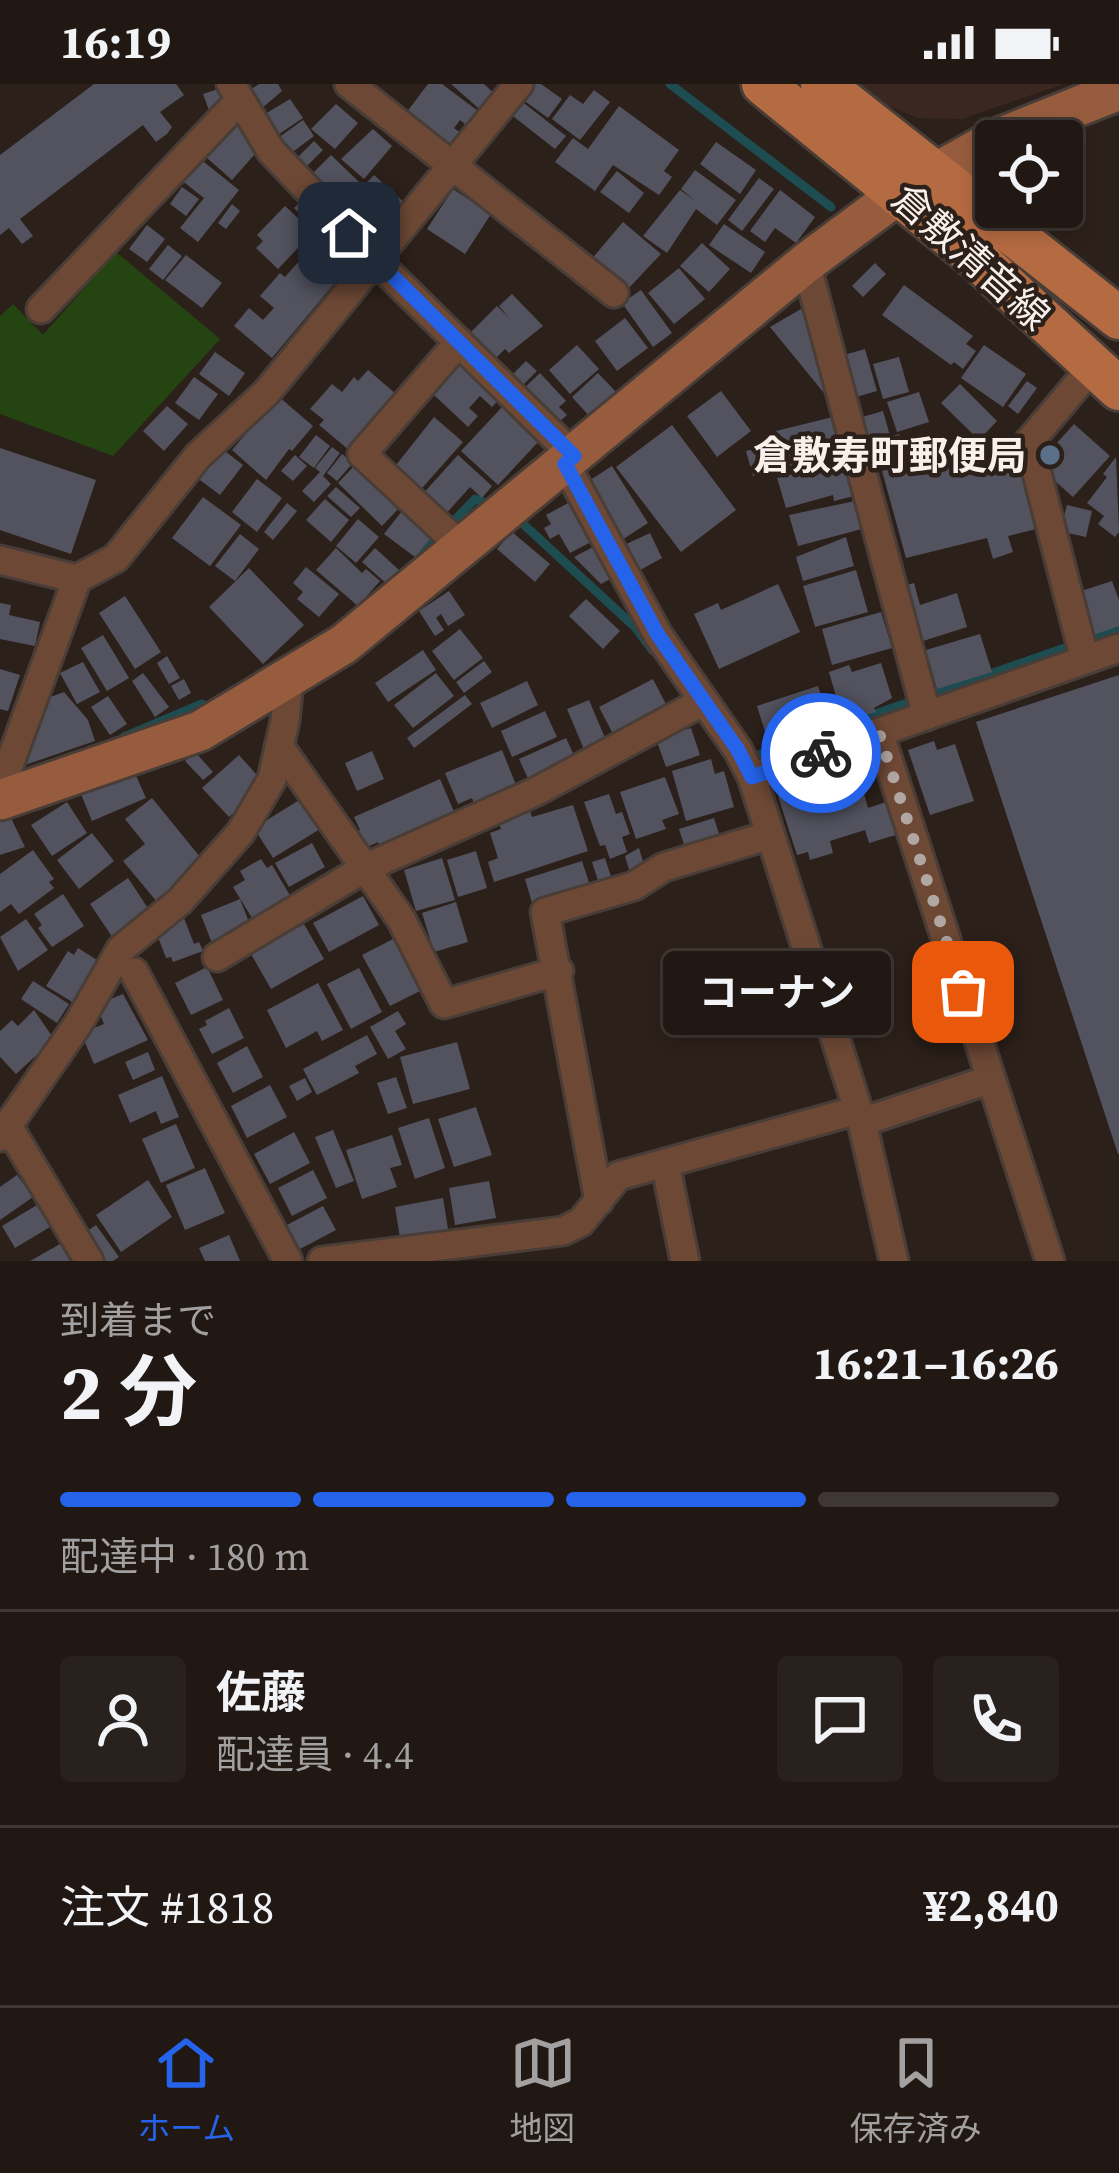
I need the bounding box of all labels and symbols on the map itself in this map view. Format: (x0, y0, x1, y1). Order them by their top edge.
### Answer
street label: 倉敷清音線 (881, 172, 1061, 342)
pin (298, 182, 400, 284)
place label: 倉敷寿町郵便局 (753, 429, 1026, 482)
marker: 倉敷寿町郵便局 (1037, 442, 1063, 468)
courier (761, 693, 881, 813)
pin (912, 941, 1014, 1043)
callout: コーナン (663, 950, 891, 1034)

